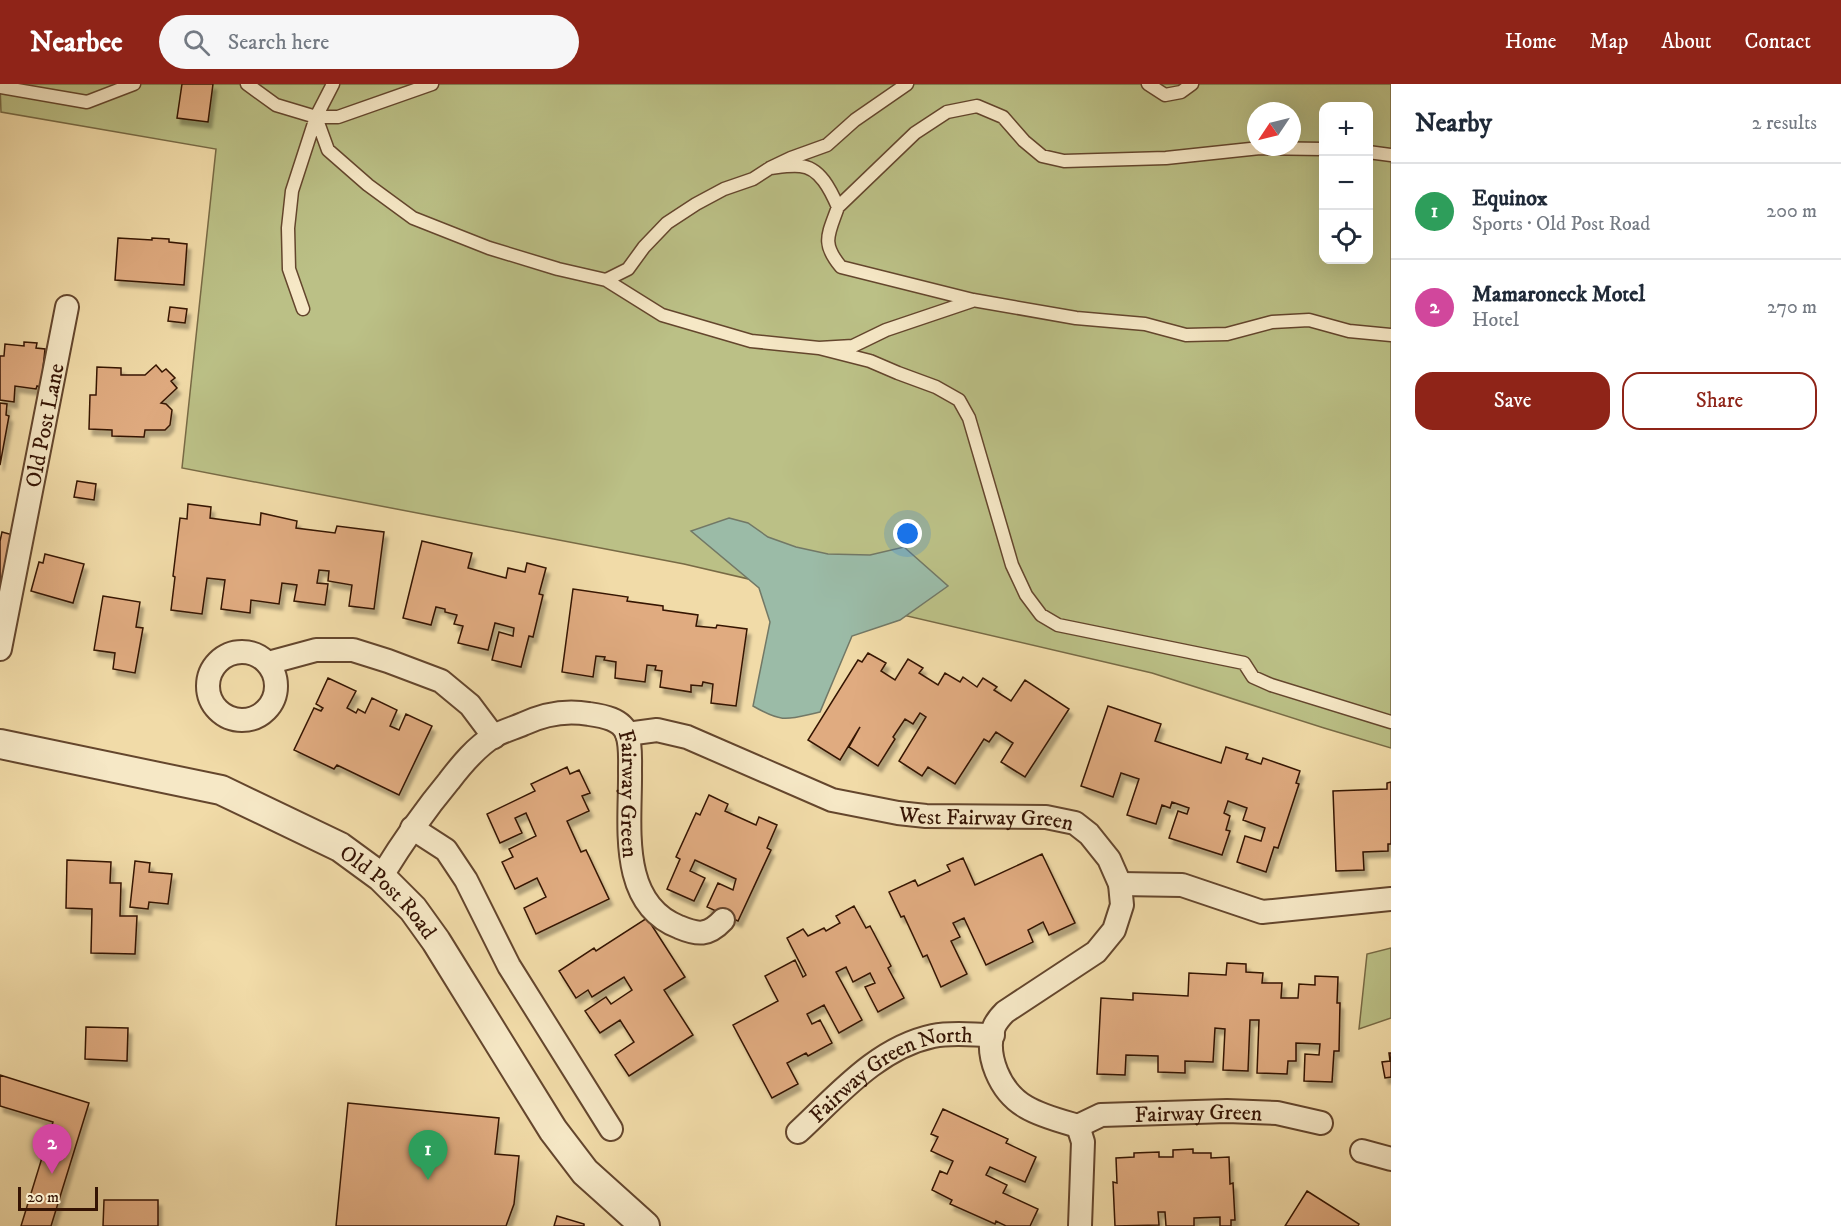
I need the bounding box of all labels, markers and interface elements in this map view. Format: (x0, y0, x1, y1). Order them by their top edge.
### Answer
search box (159, 15, 579, 69)
text: Nearbee (30, 25, 123, 60)
icon: search (180, 26, 213, 59)
text: Search here (228, 29, 329, 56)
text: Home (1505, 29, 1557, 55)
text: Map (1590, 29, 1628, 55)
text: About (1661, 29, 1712, 55)
text: Contact (1745, 29, 1811, 55)
north arrow (1247, 102, 1301, 156)
map controls (1319, 102, 1373, 264)
button: + (1319, 102, 1373, 156)
text: Nearby (1415, 107, 1492, 140)
text: 2 results (1752, 111, 1817, 136)
button: − (1319, 156, 1373, 210)
text: Equinox (1472, 185, 1548, 212)
text: 1 (1431, 199, 1438, 224)
text: 200 m (1766, 199, 1817, 224)
button: locate (1319, 210, 1373, 264)
text: Sports · Old Post Road (1472, 212, 1650, 237)
text: Mamaroneck Motel (1472, 281, 1645, 308)
text: 2 (1430, 295, 1439, 320)
text: 270 m (1767, 295, 1817, 320)
text: Hotel (1472, 308, 1519, 333)
street label: Old Post Lane (20, 361, 71, 490)
button: Save (1415, 372, 1610, 430)
button: Share (1622, 372, 1817, 430)
your location (893, 519, 922, 548)
street label: Fairway Green (612, 727, 643, 860)
street label: West Fairway Green (896, 801, 1076, 837)
street label: Old Post Road (334, 839, 442, 945)
street label: Fairway Green North (804, 1022, 974, 1129)
street label: Fairway Green (1134, 1099, 1263, 1129)
pin: 2 (32, 1124, 72, 1174)
pin: 1 (408, 1130, 448, 1180)
scale bar (18, 1184, 98, 1212)
text: 20 m (27, 1187, 59, 1207)

